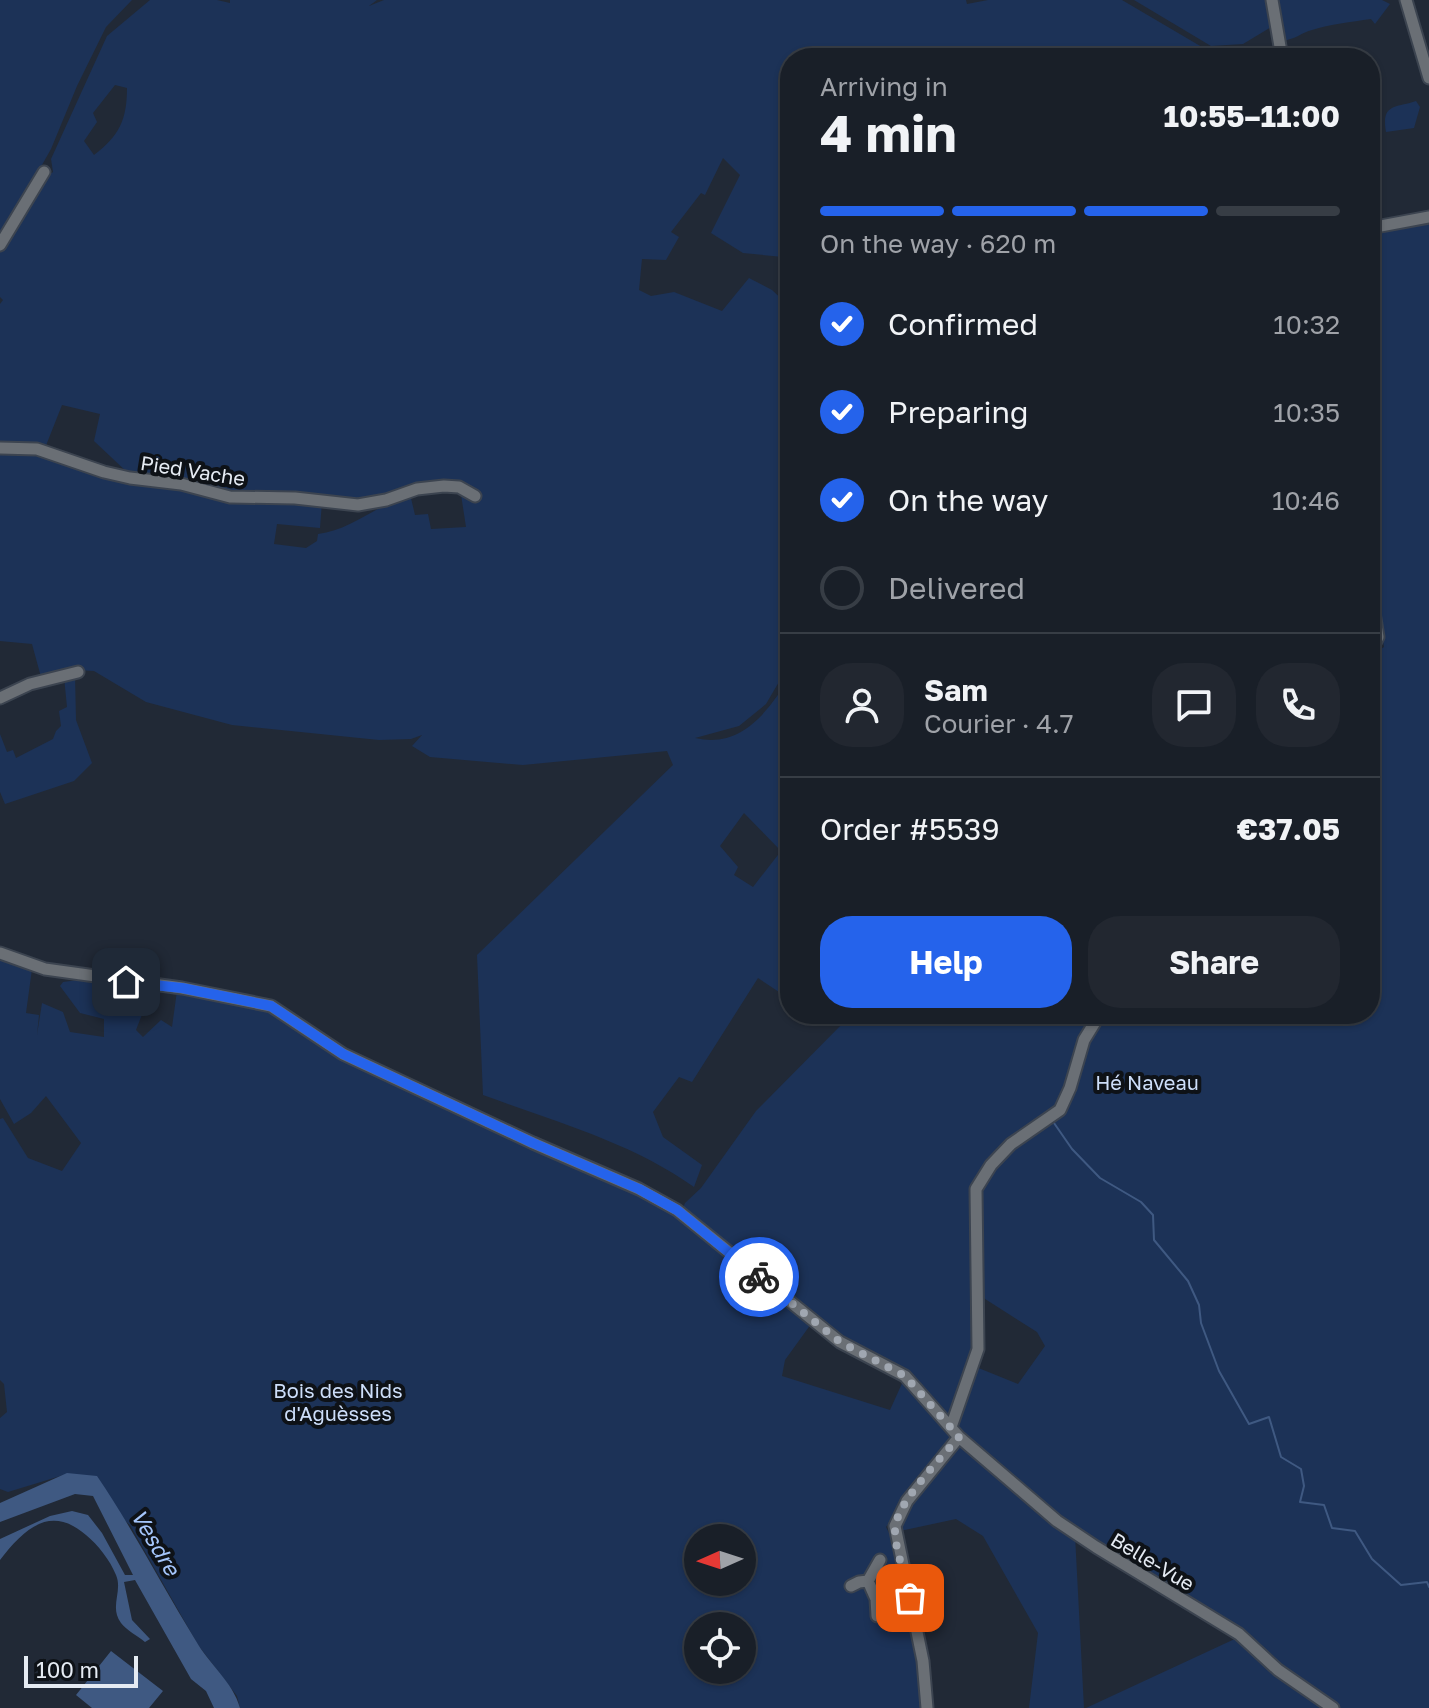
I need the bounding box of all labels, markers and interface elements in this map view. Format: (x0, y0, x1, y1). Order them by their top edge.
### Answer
text: Arriving in (820, 71, 948, 102)
text: 10:55–11:00 (1163, 98, 1340, 134)
text: 4 min (820, 101, 957, 163)
text: On the way · 620 m (820, 228, 1056, 259)
icon: check (820, 302, 864, 346)
text: Confirmed (888, 306, 1038, 342)
text: 10:32 (1273, 309, 1340, 340)
icon: check (820, 390, 864, 434)
text: Preparing (888, 394, 1029, 430)
text: 10:35 (1273, 397, 1340, 428)
street label: Pied Vache (139, 450, 247, 490)
icon: check (820, 478, 864, 522)
text: On the way (888, 482, 1048, 518)
text: 10:46 (1272, 485, 1340, 516)
text: Delivered (888, 570, 1025, 606)
button: person (820, 663, 904, 747)
button: chat (1152, 663, 1236, 747)
button: phone (1256, 663, 1340, 747)
text: Sam (924, 672, 988, 708)
text: Courier · 4.7 (924, 708, 1074, 739)
text: Order #5539 (820, 811, 1000, 847)
text: €37.05 (1237, 811, 1340, 847)
button: Help (820, 916, 1072, 1008)
button: Share (1088, 916, 1340, 1008)
pin (92, 948, 160, 1016)
icon: home (104, 960, 148, 1004)
park label: Hé Naveau (1095, 1070, 1199, 1094)
courier (719, 1237, 799, 1317)
icon: bike (737, 1255, 781, 1299)
park label: Bois des Nids d'Aguèsses (273, 1378, 403, 1425)
water label: Vesdre (126, 1504, 187, 1582)
north arrow (684, 1524, 756, 1596)
map controls (684, 1524, 756, 1684)
street label: Belle-Vue (1107, 1527, 1199, 1595)
pin (876, 1564, 944, 1632)
icon: bag (888, 1576, 932, 1620)
button: locate (684, 1612, 756, 1684)
scale bar (24, 1652, 138, 1688)
text: 100 m (36, 1656, 99, 1683)

